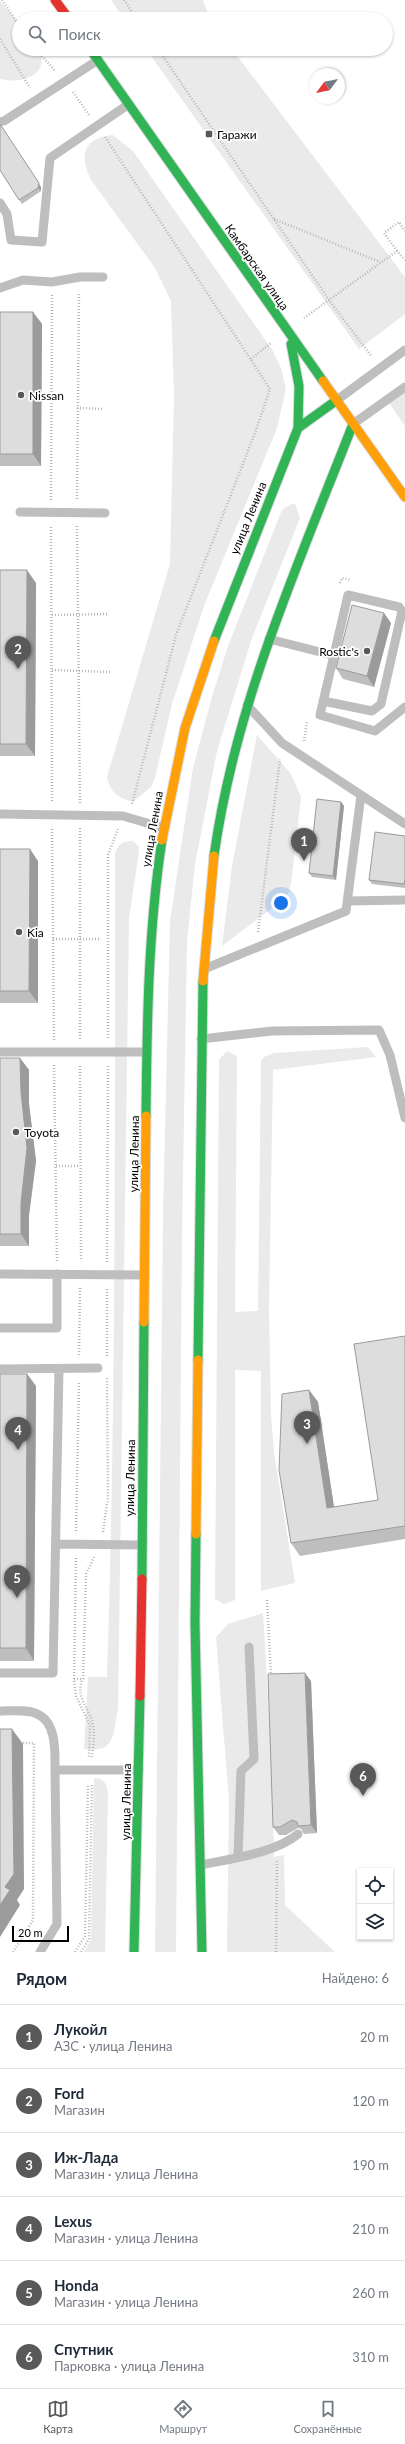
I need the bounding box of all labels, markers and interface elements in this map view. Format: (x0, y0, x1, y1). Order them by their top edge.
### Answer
search box (12, 12, 393, 56)
icon: search (26, 23, 48, 45)
text: Поиск (58, 25, 101, 43)
north arrow (309, 68, 345, 104)
place label: Гаражи (217, 127, 257, 142)
marker: Гаражи (204, 129, 214, 139)
street label: Камбарская улица (222, 221, 292, 313)
place label: Nissan (29, 388, 64, 403)
marker: Nissan (16, 390, 26, 400)
street label: улица Ленина (227, 479, 269, 557)
pin: 2 (5, 636, 31, 669)
place label: Rostic's (319, 644, 359, 659)
marker: Rostic's (362, 646, 372, 656)
street label: улица Ленина (138, 790, 166, 868)
pin: 1 (291, 828, 317, 861)
your location (271, 893, 291, 913)
place label: Kia (27, 925, 44, 940)
marker: Kia (14, 927, 24, 937)
street label: улица Ленина (126, 1115, 142, 1193)
place label: Toyota (24, 1125, 59, 1140)
marker: Toyota (11, 1127, 21, 1137)
pin: 3 (294, 1411, 320, 1444)
pin: 4 (5, 1417, 31, 1450)
street label: улица Ленина (122, 1439, 138, 1517)
pin: 5 (4, 1565, 30, 1598)
street label: улица Ленина (118, 1763, 134, 1841)
pin: 6 (350, 1763, 376, 1796)
map controls (357, 1868, 393, 1940)
button: locate (357, 1868, 393, 1904)
button: layers (357, 1904, 393, 1940)
scale bar (12, 1924, 69, 1943)
text: 20 m (18, 1926, 43, 1939)
text: Рядом (16, 1968, 67, 1989)
text: Найдено: 6 (322, 1970, 389, 1986)
text: Лукойл (54, 2020, 107, 2038)
text: 1 (25, 2029, 33, 2045)
text: 20 m (360, 2029, 389, 2045)
text: АЗС · улица Ленина (54, 2038, 173, 2054)
text: Ford (54, 2084, 84, 2102)
text: 2 (25, 2093, 33, 2109)
text: 120 m (352, 2093, 389, 2109)
text: Магазин (54, 2102, 105, 2118)
text: Иж-Лада (54, 2148, 118, 2166)
text: 3 (25, 2157, 33, 2173)
text: 190 m (352, 2157, 389, 2173)
text: Магазин · улица Ленина (54, 2166, 198, 2182)
text: Lexus (54, 2212, 92, 2230)
text: 4 (25, 2221, 33, 2237)
text: 210 m (352, 2221, 389, 2237)
text: Магазин · улица Ленина (54, 2230, 198, 2246)
text: Honda (54, 2276, 99, 2294)
text: 5 (25, 2285, 33, 2301)
text: 260 m (352, 2285, 389, 2301)
text: Магазин · улица Ленина (54, 2294, 198, 2310)
text: Спутник (54, 2340, 113, 2358)
text: 6 (25, 2349, 33, 2365)
text: 310 m (352, 2349, 389, 2365)
text: Парковка · улица Ленина (54, 2358, 204, 2374)
tab: Карта (43, 2398, 73, 2435)
tab: Маршрут (159, 2398, 207, 2435)
tab: Сохранённые (293, 2398, 362, 2435)

